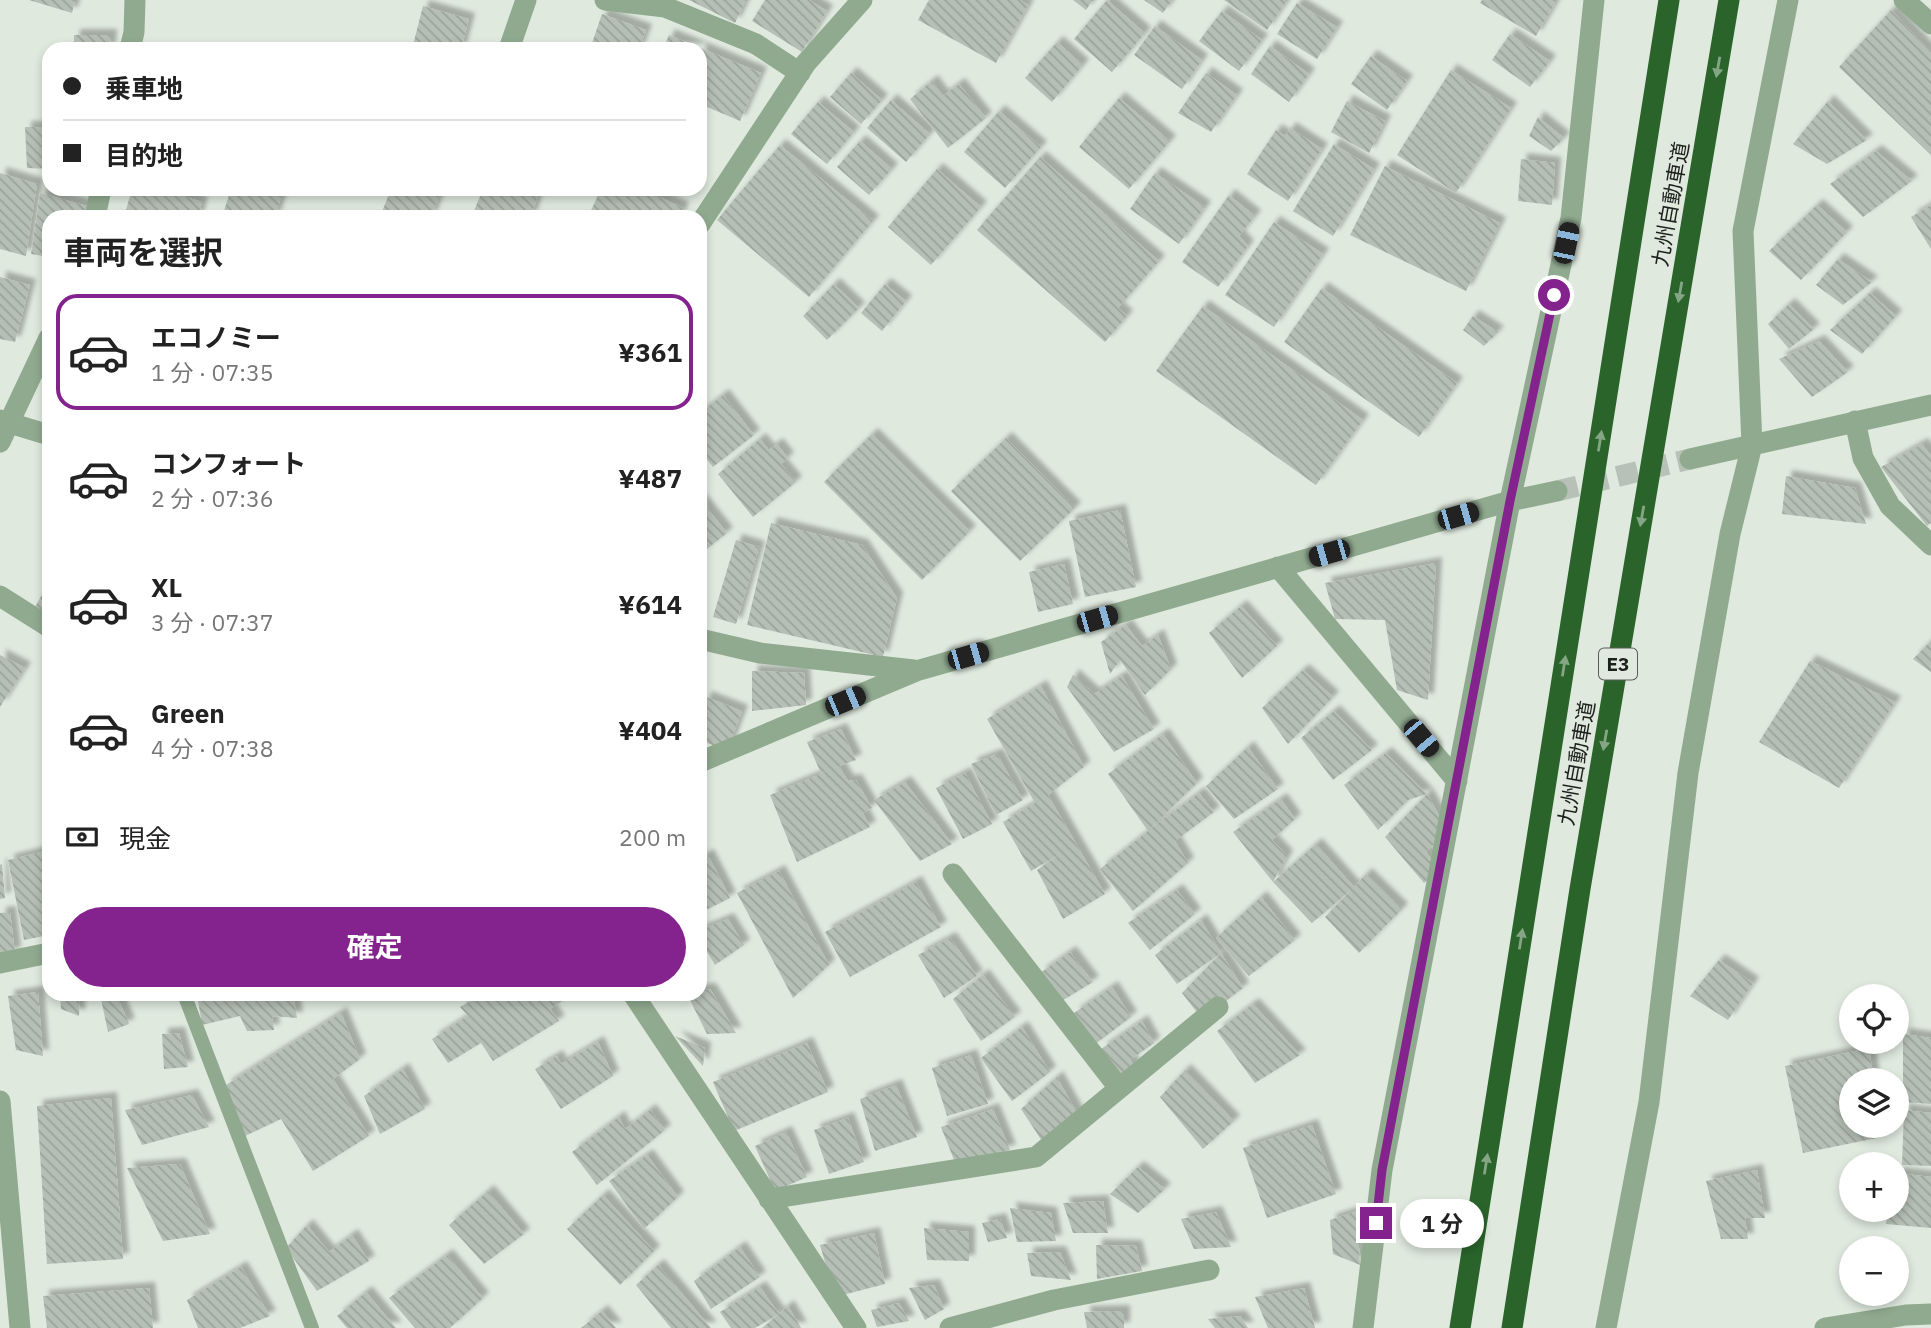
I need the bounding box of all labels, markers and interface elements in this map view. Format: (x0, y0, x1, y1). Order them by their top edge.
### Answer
one-way arrow (1712, 56, 1723, 78)
text: 乗車地 (105, 71, 183, 105)
text: 目的地 (105, 138, 183, 172)
street label: 九州自動車道 (1645, 140, 1695, 268)
car (1552, 220, 1581, 266)
text: 車両を選択 (63, 231, 223, 273)
route start (1538, 279, 1570, 311)
one-way arrow (1674, 281, 1685, 303)
text: エコノミー (151, 320, 281, 354)
icon: car (67, 321, 130, 384)
text: ¥361 (618, 335, 682, 369)
text: 1 分 · 07:35 (151, 357, 274, 387)
one-way arrow (1595, 430, 1606, 452)
text: コンフォート (151, 446, 306, 480)
icon: car (67, 447, 130, 510)
text: ¥487 (618, 461, 682, 495)
text: 2 分 · 07:36 (151, 483, 274, 513)
car (1435, 500, 1482, 532)
one-way arrow (1636, 505, 1647, 527)
car (1306, 537, 1353, 569)
text: XL (151, 570, 182, 604)
icon: car (67, 573, 130, 636)
text: ¥614 (618, 587, 682, 621)
car (1074, 603, 1121, 635)
text: 3 分 · 07:37 (151, 607, 274, 637)
car (945, 640, 992, 672)
road number: E3 (1599, 649, 1637, 680)
one-way arrow (1559, 655, 1570, 677)
car (822, 683, 869, 719)
text: Green (151, 696, 225, 730)
icon: car (67, 699, 130, 762)
street label: 九州自動車道 (1551, 699, 1601, 827)
text: ¥404 (618, 713, 682, 747)
car (1400, 715, 1443, 761)
one-way arrow (1599, 730, 1610, 752)
text: 4 分 · 07:38 (151, 733, 274, 763)
icon: cash (63, 818, 101, 856)
text: 現金 (119, 821, 171, 855)
text: 200 m (619, 822, 686, 852)
button: 確定 (63, 907, 686, 987)
one-way arrow (1516, 928, 1527, 950)
map controls (1839, 984, 1909, 1306)
button: locate (1839, 984, 1909, 1054)
button: layers (1839, 1068, 1909, 1138)
button: + (1839, 1152, 1909, 1222)
one-way arrow (1481, 1153, 1492, 1175)
callout: 1 分 (1400, 1198, 1484, 1248)
route end (1360, 1207, 1392, 1239)
text: 1 分 (1421, 1208, 1463, 1238)
button: − (1839, 1236, 1909, 1306)

